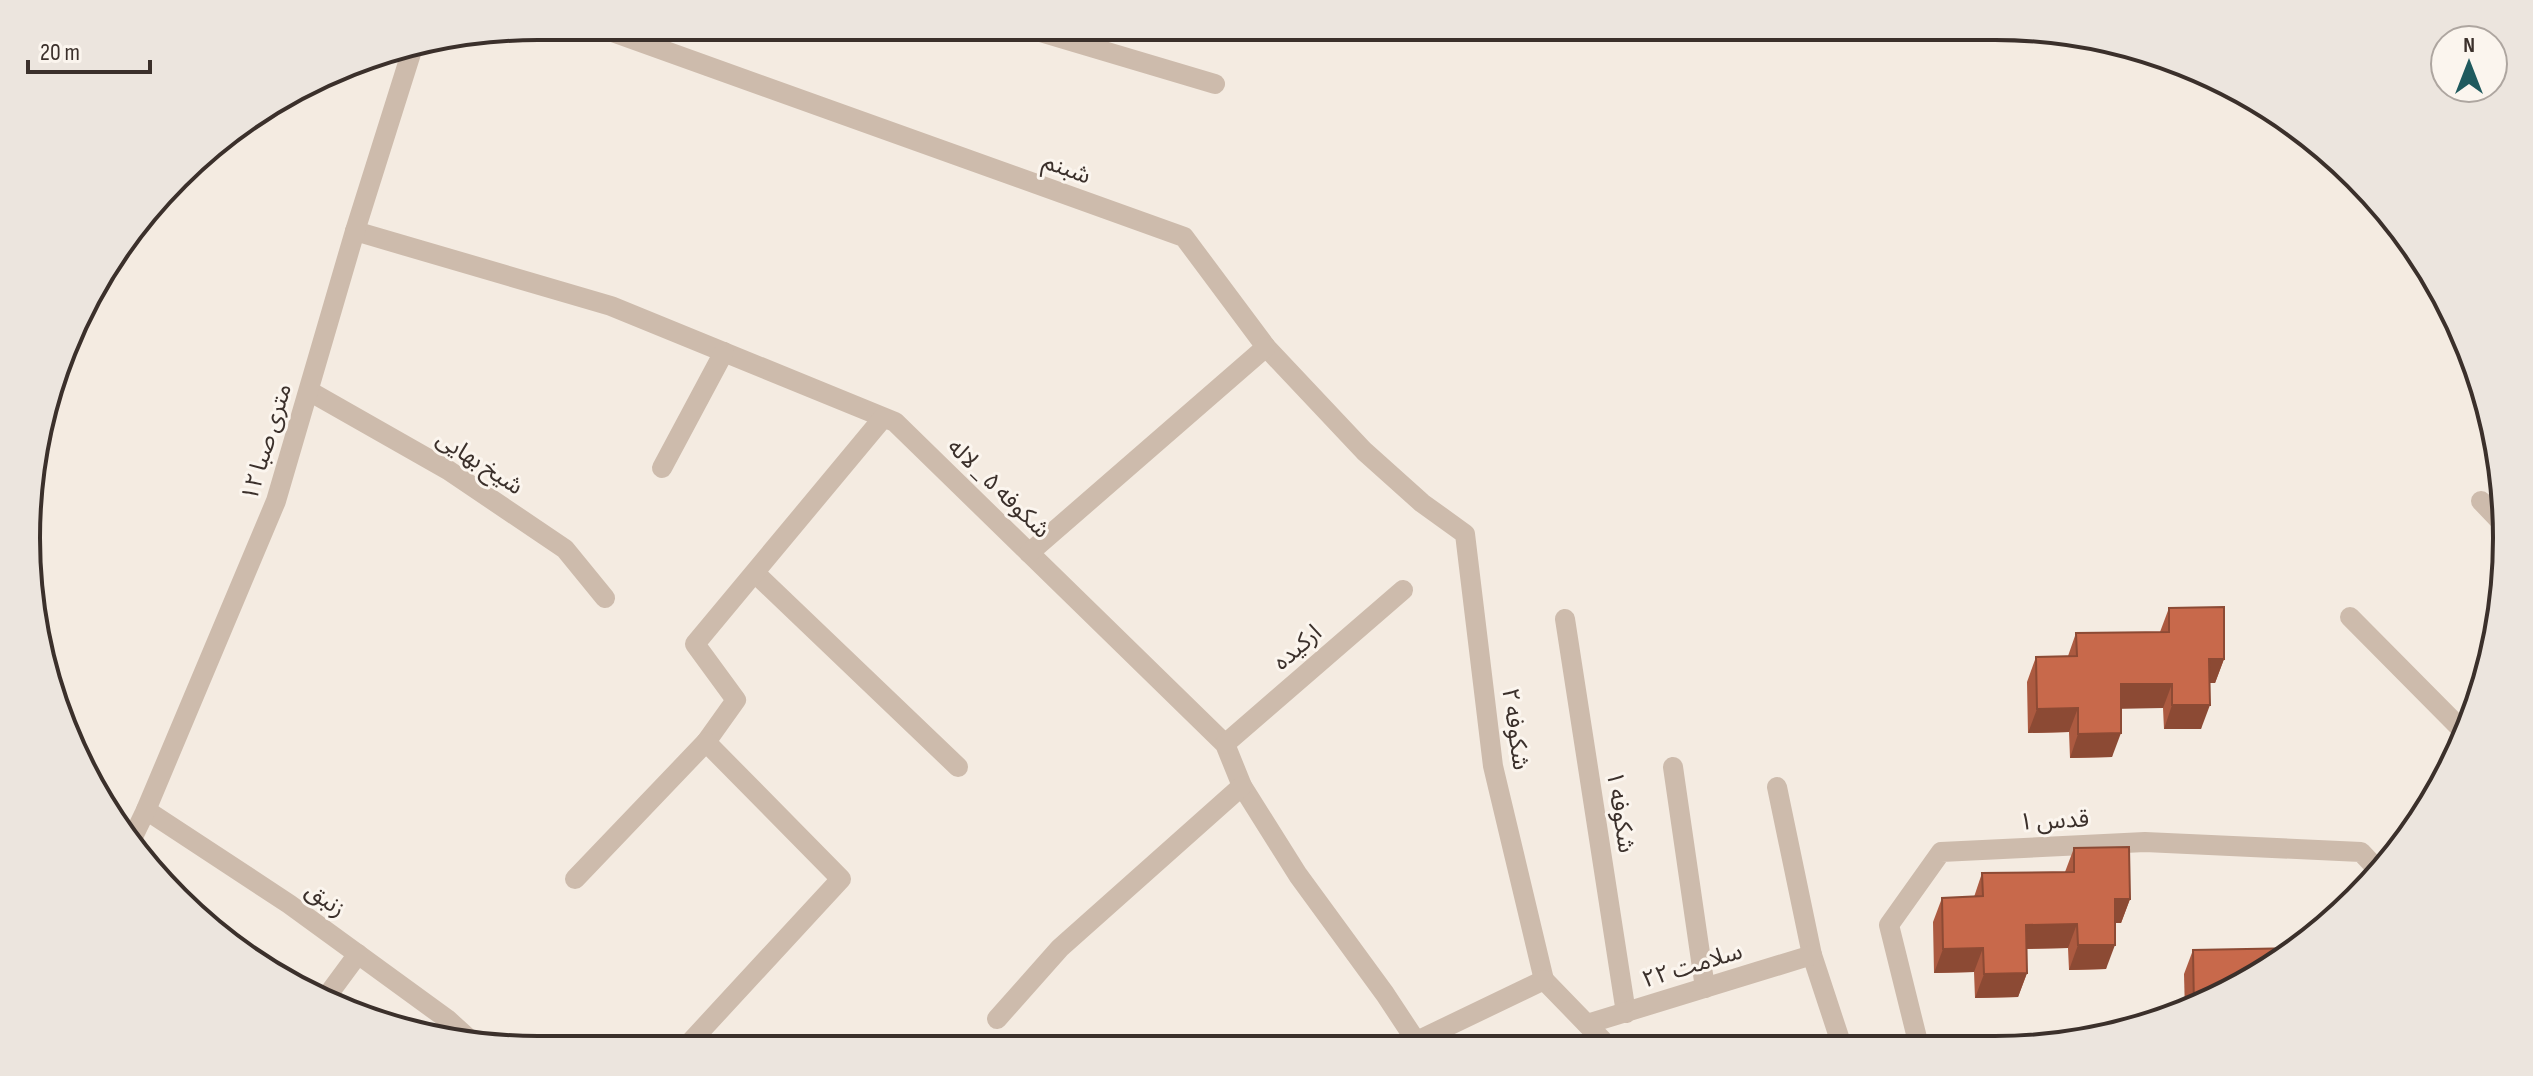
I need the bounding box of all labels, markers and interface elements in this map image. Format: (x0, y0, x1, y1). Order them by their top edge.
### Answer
scale bar (28, 24, 150, 74)
north arrow (2429, 24, 2509, 104)
text: N (2463, 32, 2475, 59)
text: 20 m (40, 38, 80, 67)
street label: شبنم (1038, 147, 1095, 192)
street label: ۱۲ متری صبا (235, 380, 298, 504)
street label: شیخ بهایی (430, 424, 529, 503)
street label: شکوفه ۵ _ لاله (941, 432, 1056, 544)
street label: ارکیده (1267, 618, 1328, 676)
street label: شکوفه ۲ (1495, 686, 1536, 772)
street label: شکوفه ۱ (1600, 769, 1641, 855)
street label: قدس ۱ (2018, 804, 2090, 837)
street label: زنبق (300, 875, 351, 924)
street label: سلامت ۲۲ (1639, 937, 1746, 994)

